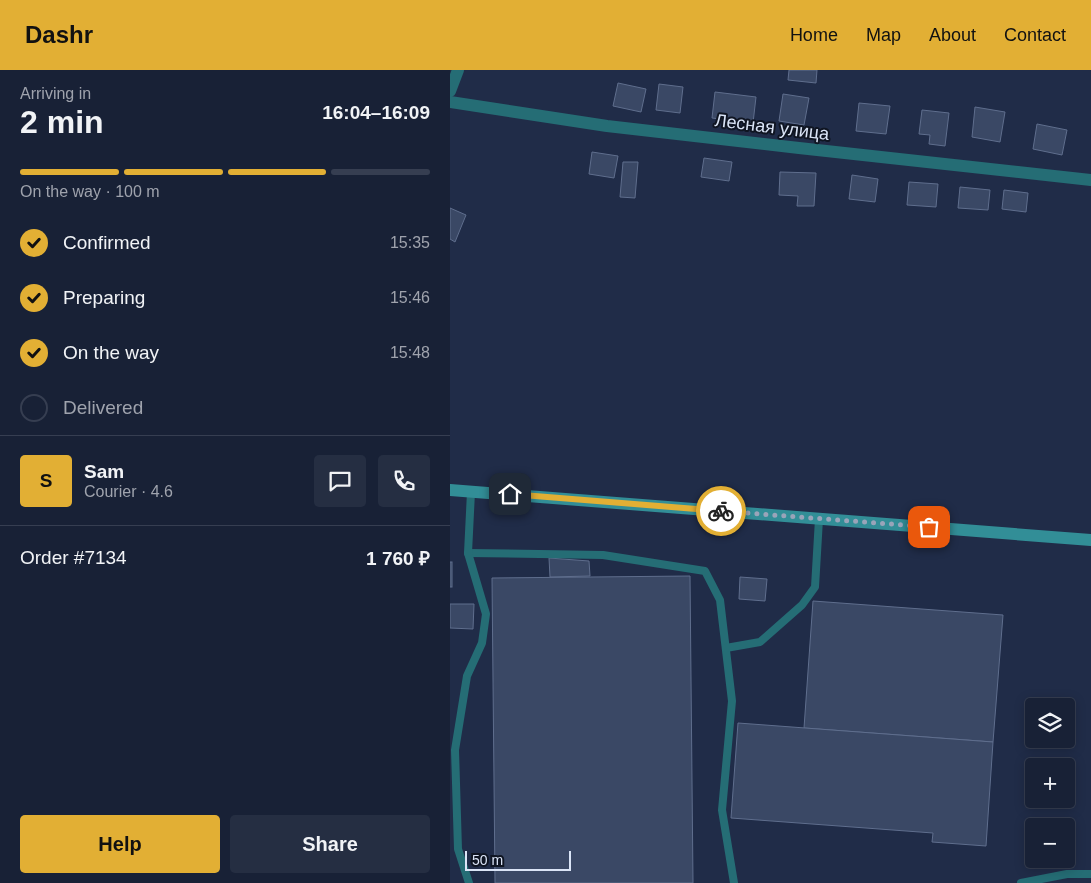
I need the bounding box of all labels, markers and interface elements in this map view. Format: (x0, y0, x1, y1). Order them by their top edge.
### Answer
text: Dashr (25, 21, 93, 48)
text: Home (790, 25, 838, 45)
text: Map (866, 25, 901, 45)
text: About (929, 25, 976, 45)
text: Contact (1004, 25, 1066, 45)
text: Arriving in (20, 85, 91, 102)
text: 16:04–16:09 (322, 102, 430, 123)
text: 2 min (20, 104, 104, 140)
street label: Лесная улица (714, 110, 831, 144)
text: On the way · 100 m (20, 183, 160, 200)
icon: check (20, 229, 48, 257)
text: Confirmed (63, 232, 151, 253)
text: 15:35 (390, 234, 430, 251)
icon: check (20, 284, 48, 312)
text: Preparing (63, 287, 145, 308)
text: 15:46 (390, 289, 430, 306)
icon: check (20, 339, 48, 367)
text: On the way (63, 342, 159, 363)
text: 15:48 (390, 344, 430, 361)
text: Delivered (63, 397, 143, 418)
button: chat (314, 455, 366, 507)
button: phone (378, 455, 430, 507)
text: Sam (84, 461, 124, 482)
text: S (40, 470, 52, 491)
pin (489, 473, 531, 515)
icon: home (496, 480, 524, 508)
text: Courier · 4.6 (84, 483, 173, 500)
courier (696, 486, 746, 536)
icon: bike (707, 497, 735, 525)
pin (908, 506, 950, 548)
icon: bag (915, 513, 943, 541)
text: Order #7134 (20, 547, 127, 568)
text: 1 760 ₽ (366, 548, 430, 569)
map controls (1025, 698, 1075, 868)
button: layers (1025, 698, 1075, 748)
button: + (1025, 758, 1075, 808)
button: Help (20, 815, 220, 873)
button: Share (230, 815, 430, 873)
button: − (1025, 818, 1075, 868)
scale bar (465, 848, 571, 871)
text: 50 m (472, 852, 503, 868)

